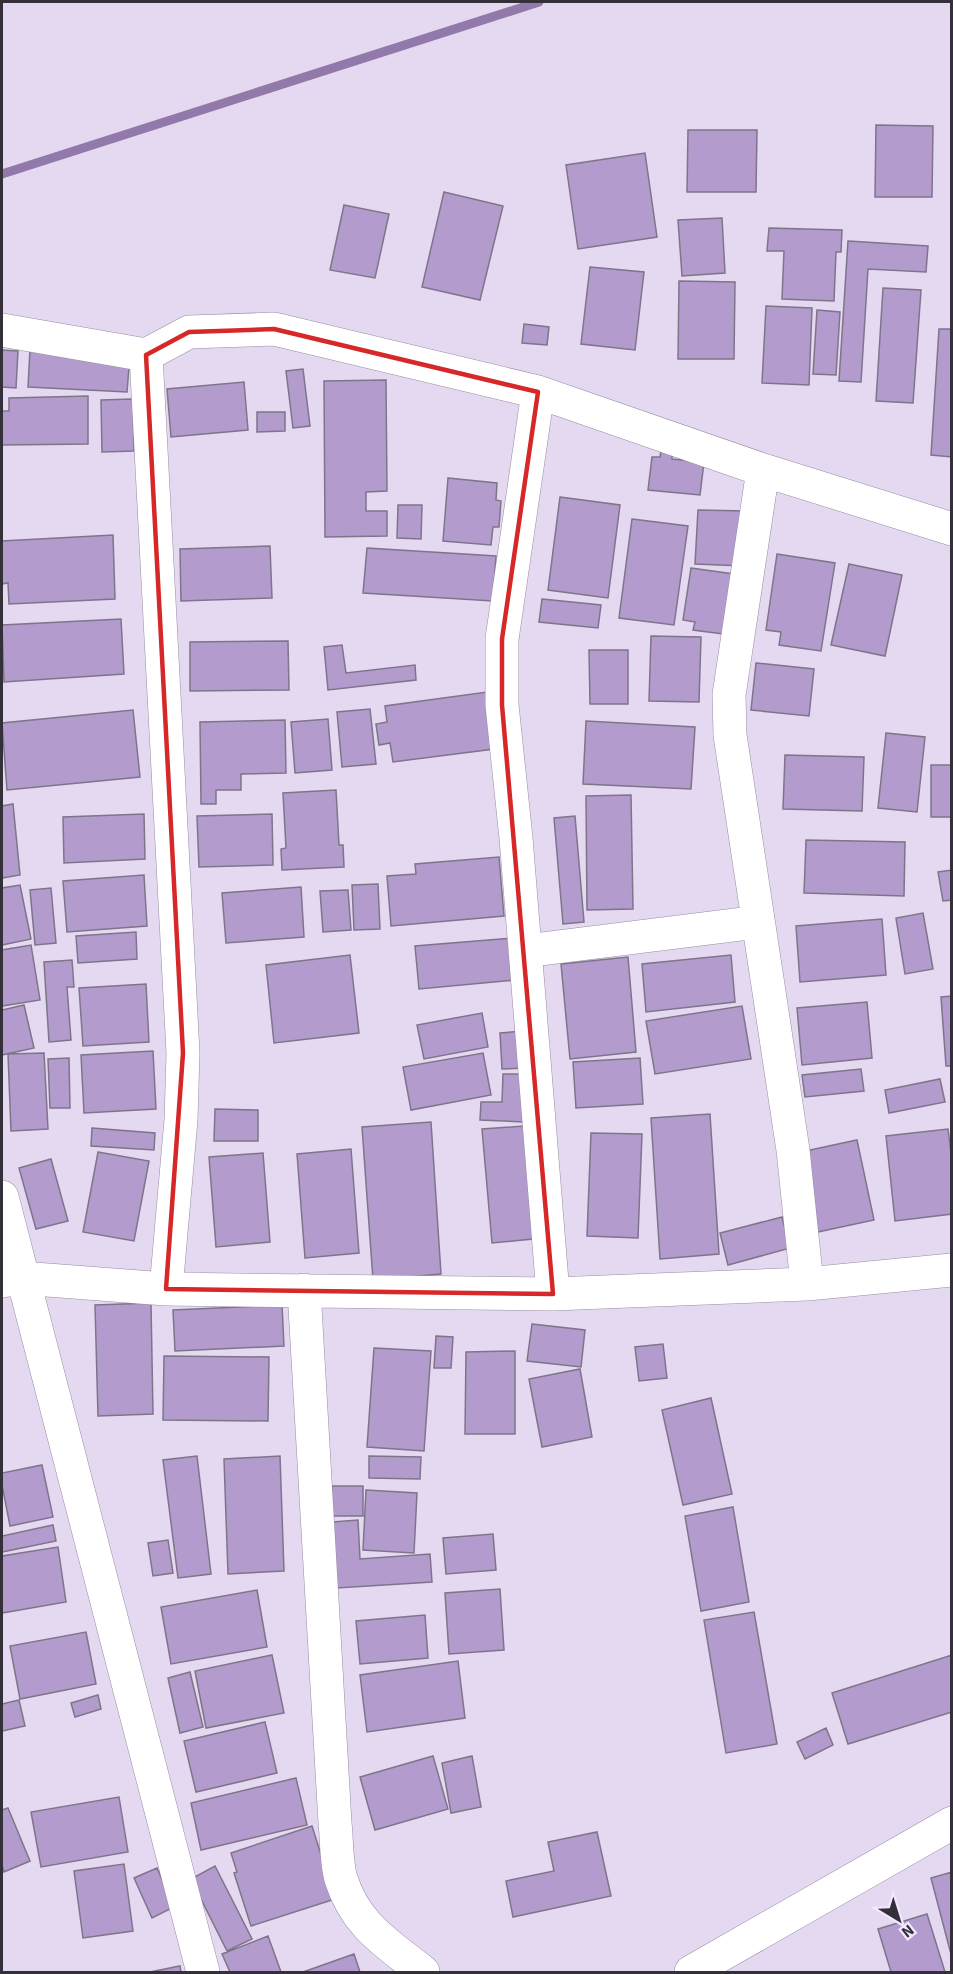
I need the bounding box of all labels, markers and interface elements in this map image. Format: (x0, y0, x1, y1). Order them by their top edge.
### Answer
north arrow (869, 1890, 929, 1950)
text: N (897, 1919, 919, 1943)

